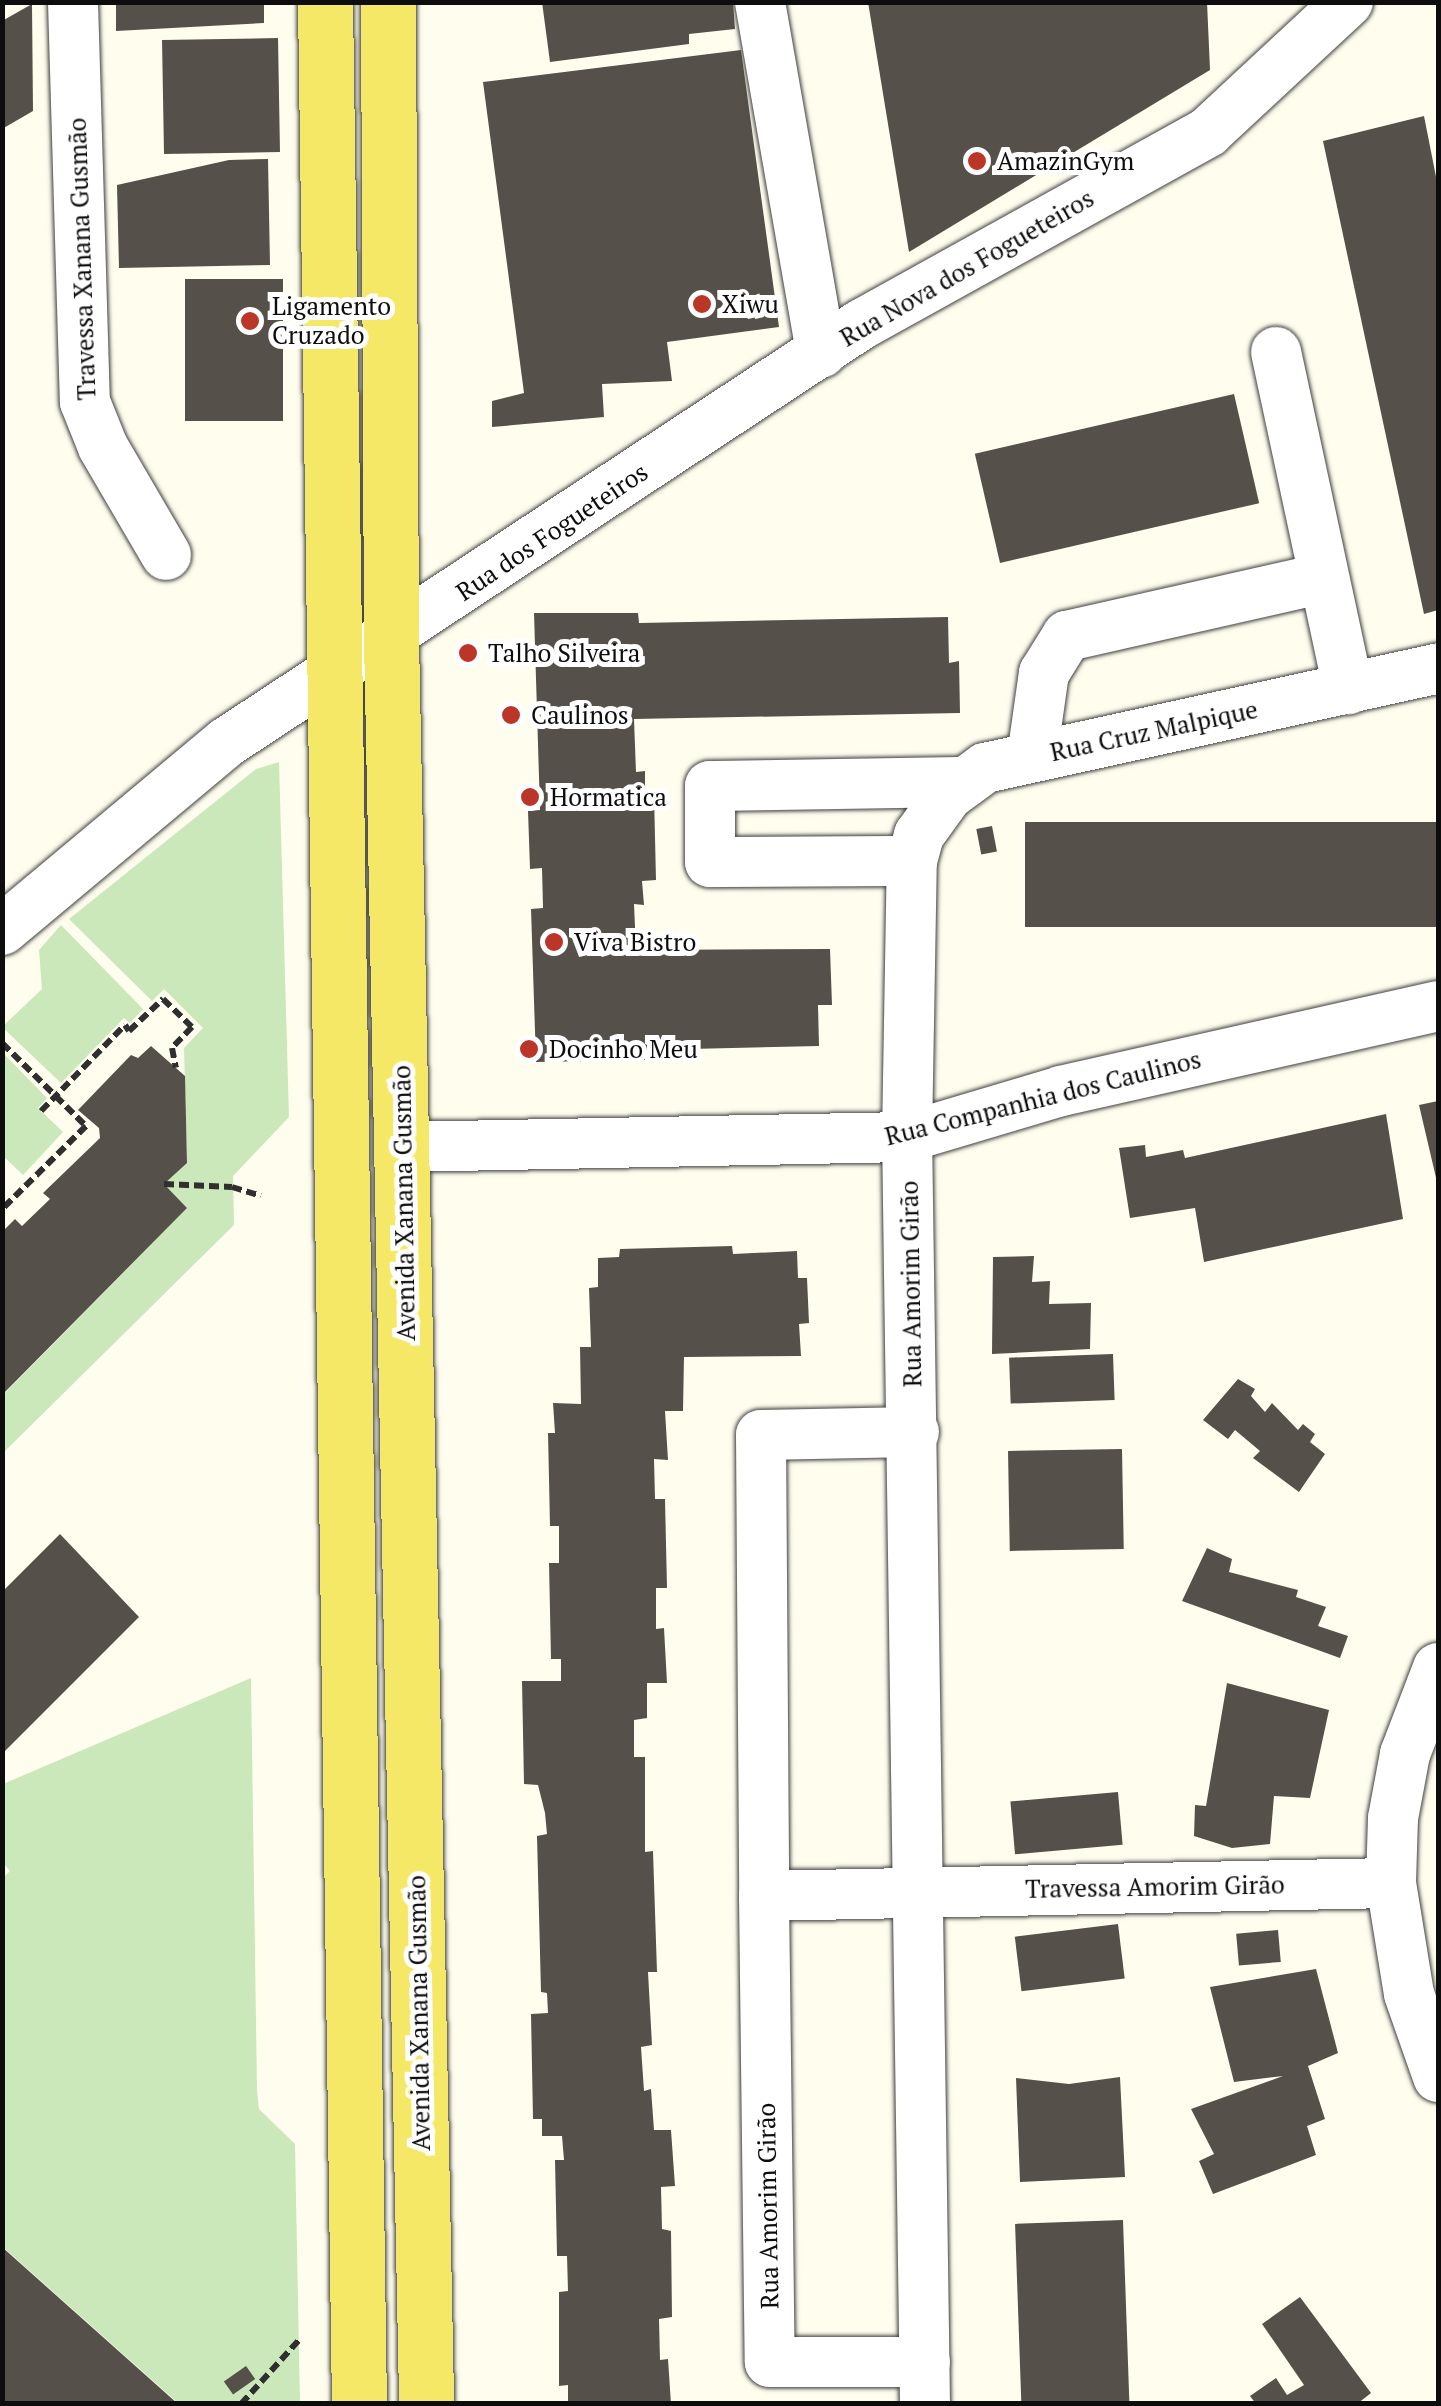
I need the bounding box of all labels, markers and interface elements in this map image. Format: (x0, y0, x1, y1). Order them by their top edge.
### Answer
street label: Travessa Xanana Gusmão (62, 117, 102, 401)
place label: AmazinGym (997, 146, 1134, 176)
marker: AmazinGym (966, 150, 988, 172)
street label: Rua Nova dos Fogueteiros (835, 183, 1099, 353)
place label: Xiwu (722, 289, 779, 319)
place label: Ligamento Cruzado (272, 292, 391, 351)
marker: Xiwu (691, 293, 713, 315)
marker: Ligamento Cruzado (237, 308, 263, 334)
street label: Rua dos Fogueteiros (450, 457, 654, 607)
place label: Talho Silveira (488, 638, 640, 668)
marker: Talho Silveira (457, 642, 479, 664)
street label: Rua Cruz Malpique (1047, 694, 1261, 768)
place label: Caulinos (531, 700, 629, 730)
marker: Caulinos (500, 704, 522, 726)
place label: Hormatica (550, 782, 667, 812)
marker: Hormatica (519, 786, 541, 808)
place label: Viva Bistro (574, 927, 696, 957)
marker: Viva Bistro (543, 931, 565, 953)
place label: Docinho Meu (549, 1034, 698, 1064)
marker: Docinho Meu (518, 1038, 540, 1060)
street label: Rua Companhia dos Caulinos (882, 1044, 1204, 1152)
street label: Avenida Xanana Gusmão (387, 1065, 421, 1341)
street label: Rua Amorim Girão (894, 1180, 928, 1388)
street label: Travessa Amorim Girão (1025, 1870, 1285, 1904)
street label: Avenida Xanana Gusmão (402, 1875, 436, 2151)
street label: Rua Amorim Girão (751, 2102, 785, 2310)

